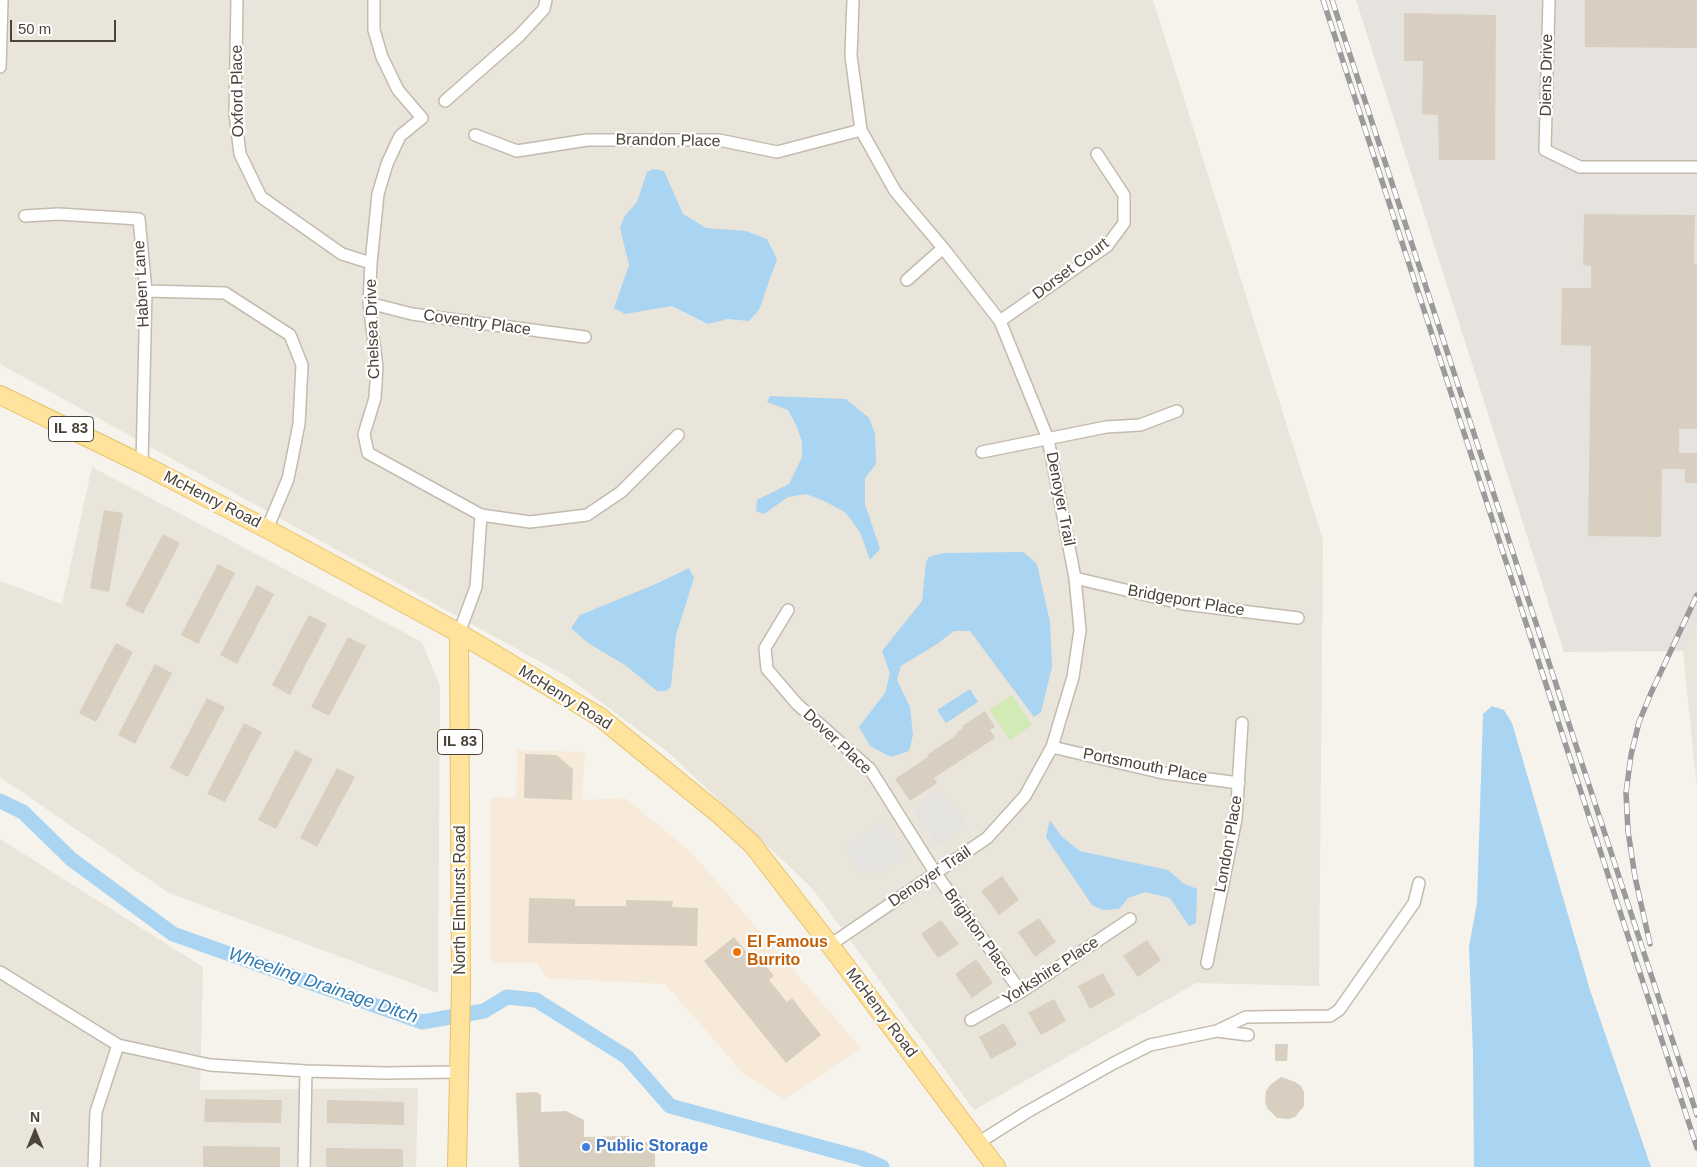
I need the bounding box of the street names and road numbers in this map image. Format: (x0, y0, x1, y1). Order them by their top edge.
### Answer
street label: Diens Drive (1537, 33, 1557, 117)
street label: Oxford Place (228, 45, 248, 137)
street label: Brandon Place (615, 130, 721, 152)
street label: Dorset Court (1029, 234, 1113, 304)
street label: Haben Lane (130, 240, 154, 328)
street label: Chelsea Drive (362, 278, 384, 380)
street label: Coventry Place (422, 306, 532, 340)
road number: IL 83 (48, 416, 94, 442)
street label: Denoyer Trail (1041, 450, 1079, 548)
street label: McHenry Road (160, 467, 264, 533)
street label: Bridgeport Place (1126, 581, 1246, 621)
street label: McHenry Road (515, 662, 615, 734)
street label: Dover Place (799, 705, 875, 779)
road number: IL 83 (438, 730, 482, 754)
street label: Portsmouth Place (1081, 745, 1209, 787)
street label: London Place (1211, 794, 1247, 894)
street label: North Elmhurst Road (451, 825, 471, 975)
street label: Denoyer Trail (885, 842, 975, 912)
street label: Brighton Place (940, 885, 1016, 981)
street label: Yorkshire Place (999, 933, 1103, 1009)
street label: McHenry Road (841, 965, 921, 1061)

